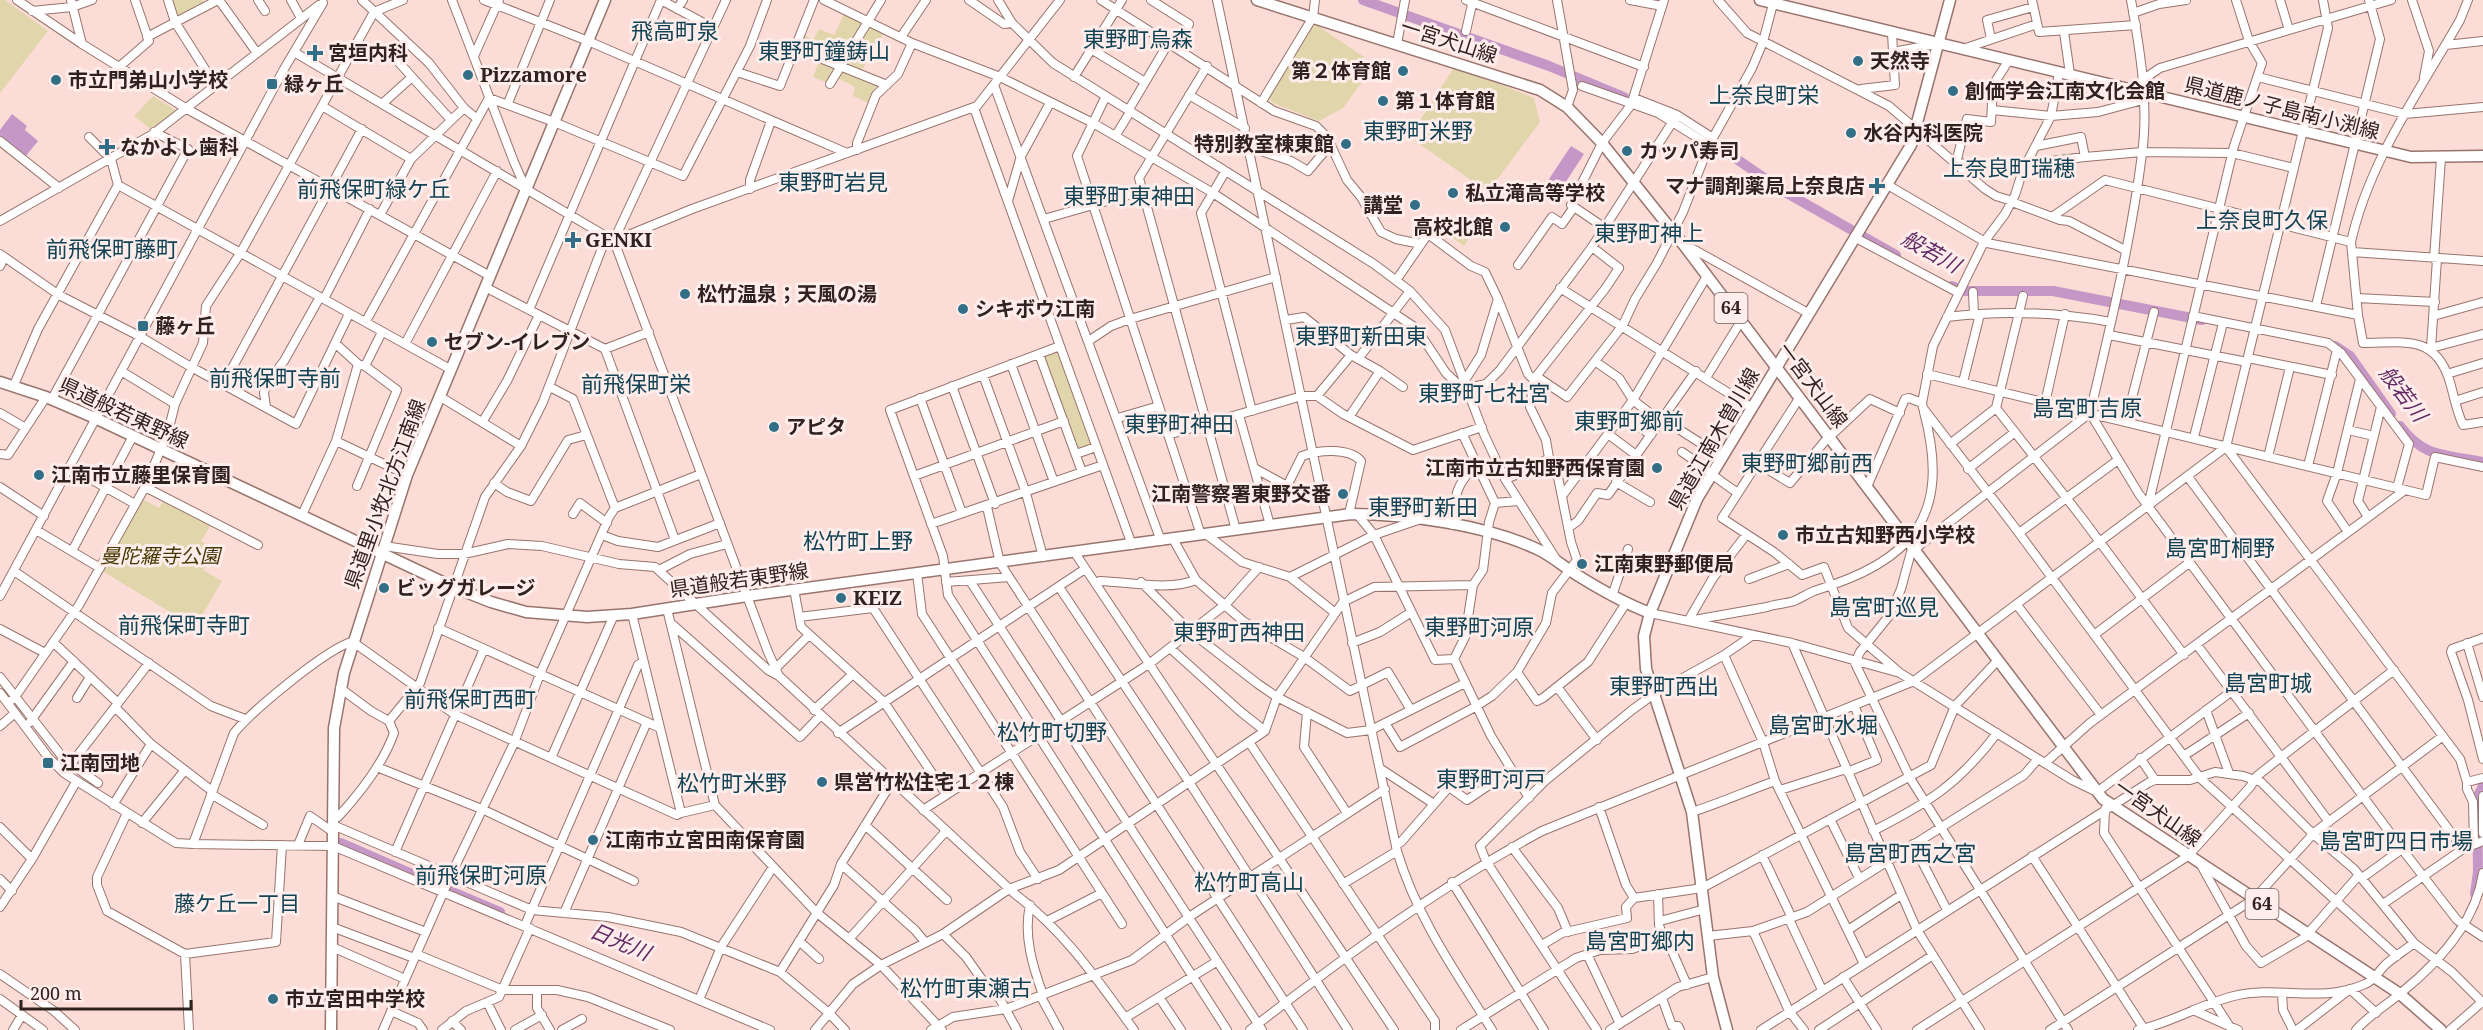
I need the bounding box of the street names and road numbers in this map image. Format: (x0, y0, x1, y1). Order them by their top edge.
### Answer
street label: 一宮犬山線 (1397, 12, 1501, 69)
street label: 県道鹿ノ子島南小渕線 (2182, 70, 2382, 145)
road number: 64 (1714, 293, 1748, 323)
street label: 一宮犬山線 (1773, 337, 1854, 433)
street label: 県道江南木曽川線 (1662, 363, 1765, 515)
street label: 県道般若東野線 (55, 371, 193, 454)
street label: 県道里小牧北方江南線 (338, 395, 431, 592)
street label: 県道般若東野線 (668, 556, 810, 603)
street label: 一宮犬山線 (2110, 773, 2207, 852)
road number: 64 (2246, 889, 2278, 919)

